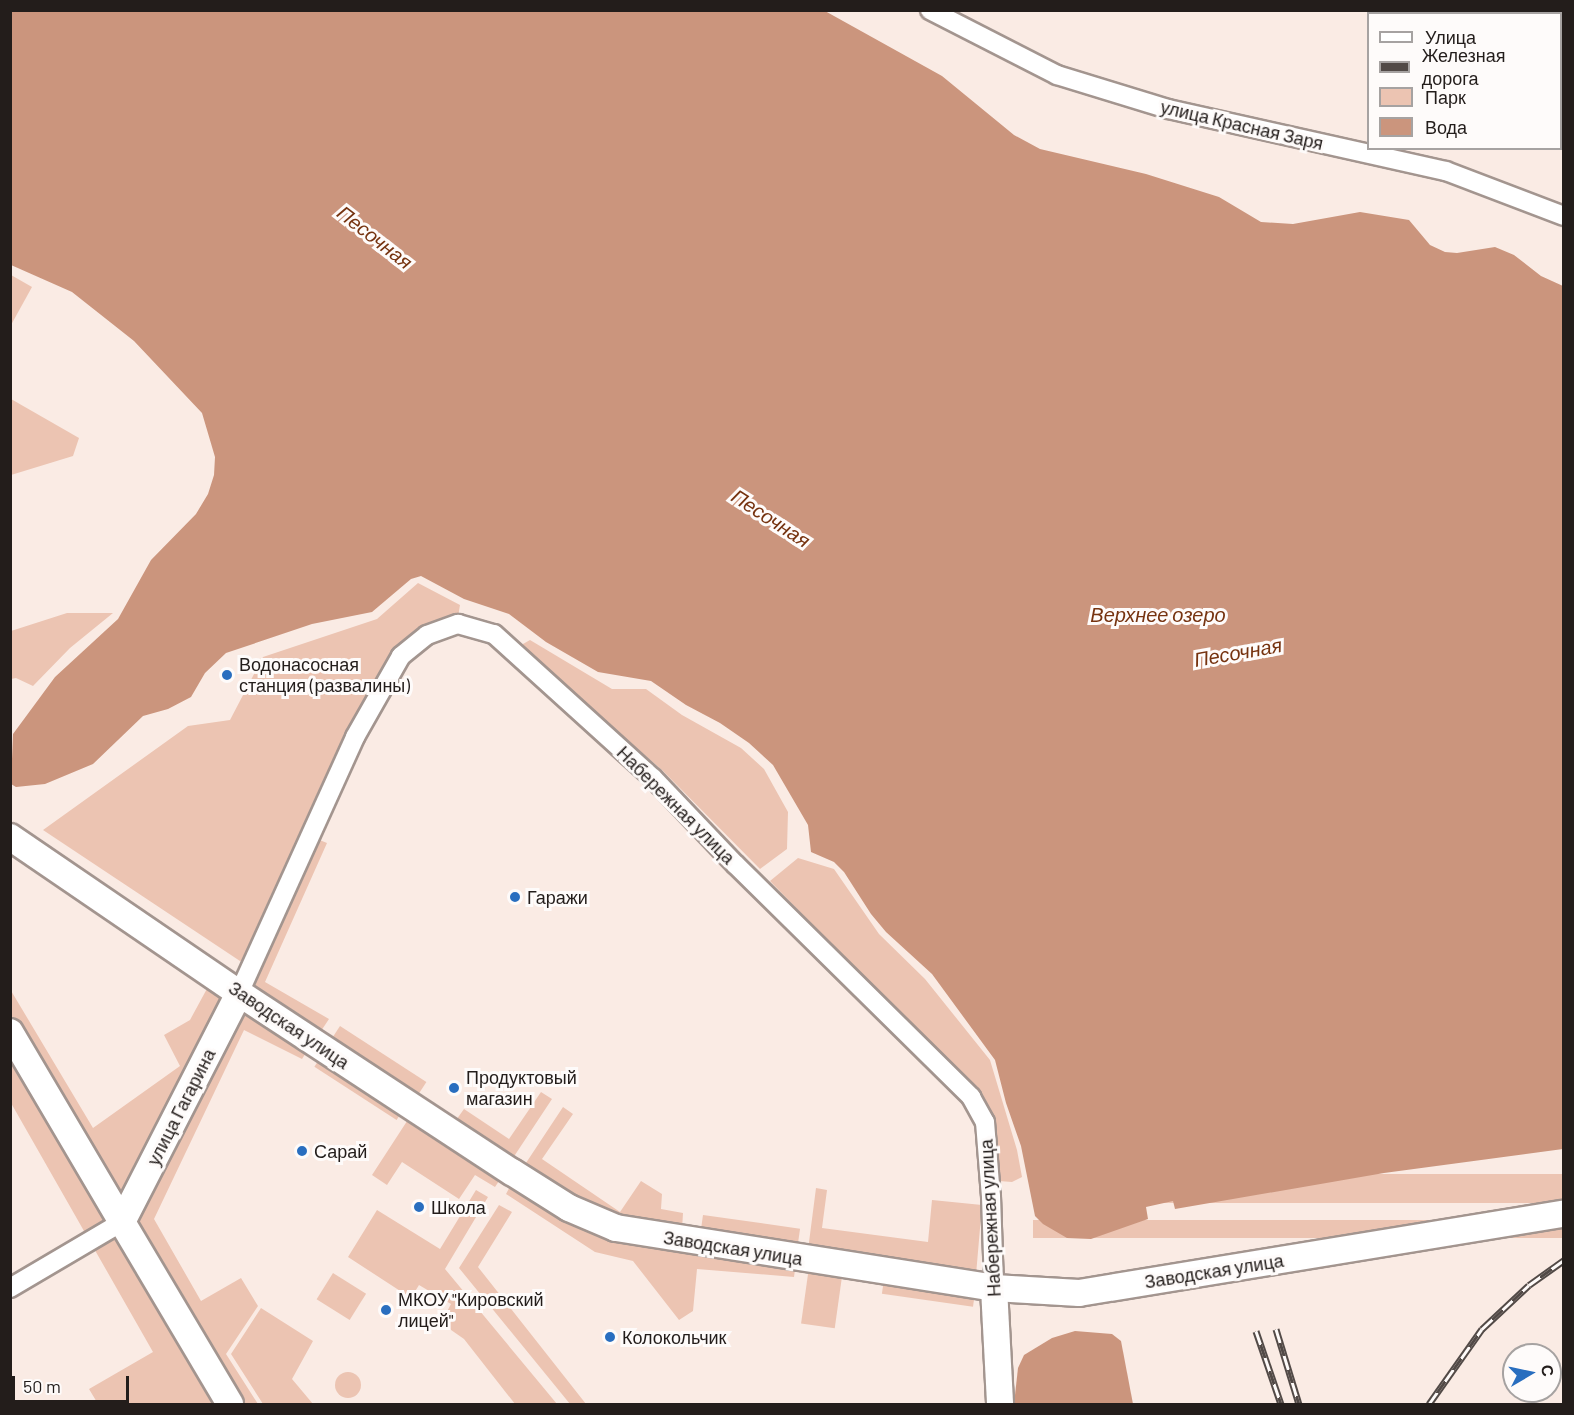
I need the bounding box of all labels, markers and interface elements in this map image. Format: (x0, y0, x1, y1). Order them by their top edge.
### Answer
legend (1367, 12, 1562, 150)
text: Улица (1425, 26, 1476, 48)
text: Железная дорога (1422, 44, 1506, 89)
text: Парк (1425, 86, 1466, 108)
street label: улица Красная Заря (1159, 96, 1325, 154)
text: Вода (1425, 116, 1467, 138)
water label: Песочная (333, 200, 417, 274)
water label: Песочная (727, 484, 815, 552)
water label: Верхнее озеро (1090, 602, 1226, 626)
water label: Песочная (1192, 632, 1284, 672)
place label: Водонасосная станция (развалины) (239, 654, 410, 696)
marker: Водонасосная станция (развалины) (220, 668, 234, 682)
street label: Набережная улица (613, 742, 739, 868)
place label: Гаражи (527, 886, 588, 908)
marker: Гаражи (508, 890, 522, 904)
street label: Заводская улица (225, 977, 353, 1073)
street label: улица Гагарина (142, 1045, 220, 1169)
place label: Продуктовый магазин (466, 1067, 577, 1110)
marker: Продуктовый магазин (447, 1081, 461, 1095)
street label: Набережная улица (975, 1139, 1005, 1297)
place label: Сарай (314, 1140, 367, 1162)
marker: Сарай (295, 1144, 309, 1158)
place label: Школа (431, 1196, 486, 1218)
marker: Школа (412, 1200, 426, 1214)
street label: Заводская улица (662, 1226, 804, 1270)
street label: Заводская улица (1143, 1249, 1285, 1293)
place label: МКОУ "Кировский лицей" (398, 1289, 544, 1332)
marker: МКОУ "Кировский лицей" (379, 1303, 393, 1317)
place label: Колокольчик (622, 1326, 726, 1348)
marker: Колокольчик (603, 1330, 617, 1344)
north arrow (1502, 1343, 1562, 1403)
text: С (1538, 1363, 1559, 1378)
scale bar (15, 1364, 132, 1402)
text: 50 m (23, 1375, 61, 1397)

